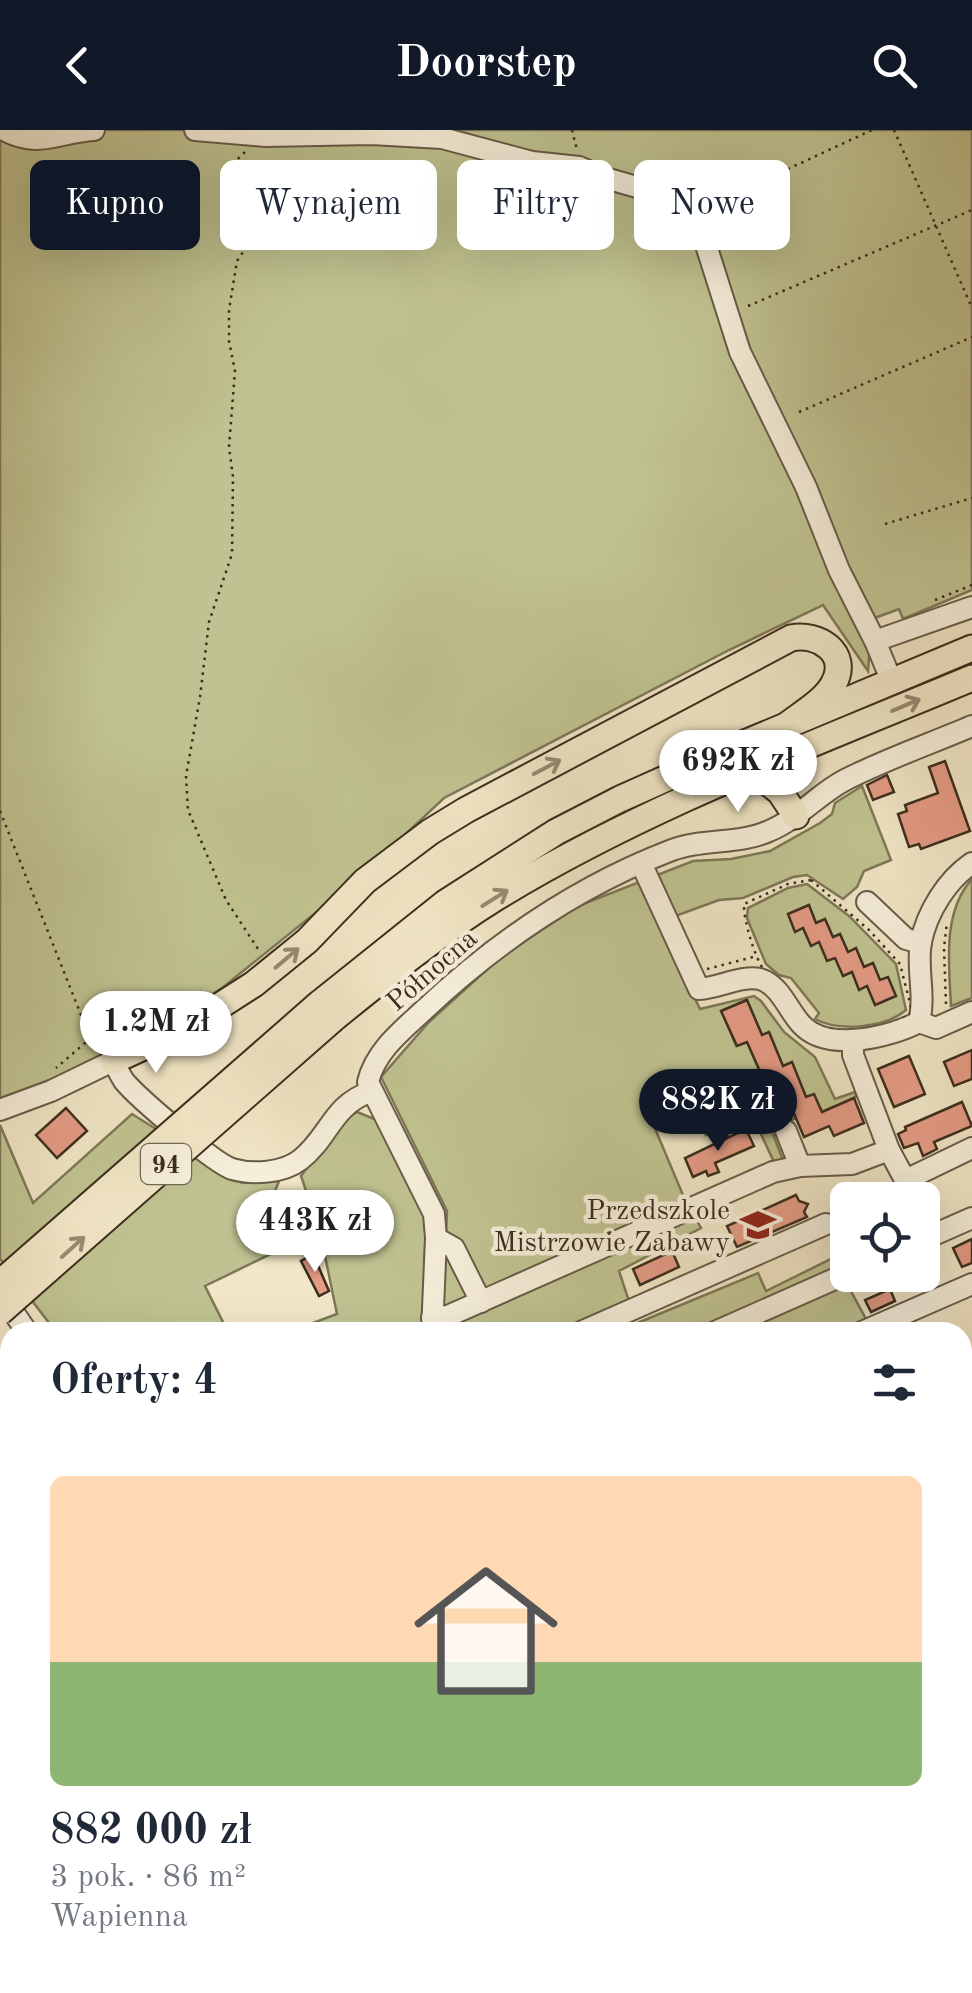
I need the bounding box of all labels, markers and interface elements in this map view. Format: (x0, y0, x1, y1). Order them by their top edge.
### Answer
icon: back (50, 38, 105, 93)
icon: search (867, 38, 922, 93)
text: Doorstep (395, 42, 577, 87)
chip: Kupno (30, 160, 200, 250)
chip: Wynajem (220, 160, 437, 250)
chip: Filtry (457, 160, 614, 250)
chip: Nowe (634, 160, 790, 250)
one-way arrow (891, 695, 921, 713)
pin: 692K zł (646, 730, 830, 815)
text: 692K zł (681, 746, 795, 778)
one-way arrow (531, 757, 561, 776)
one-way arrow (481, 888, 509, 908)
street label: Północna (383, 925, 484, 1018)
one-way arrow (273, 947, 299, 969)
pin: 1.2M zł (64, 991, 248, 1076)
text: 1.2M zł (102, 1007, 210, 1039)
pin: 882K zł (626, 1069, 810, 1154)
text: 882K zł (661, 1085, 775, 1117)
road number: 94 (141, 1144, 191, 1184)
map controls (830, 1182, 940, 1292)
button: locate (830, 1182, 940, 1292)
pin: 443K zł (223, 1190, 407, 1275)
place label: Przedszkole Mistrzowie Zabawy (494, 1198, 730, 1258)
text: 443K zł (258, 1206, 372, 1238)
school or university icon: Przedszkole Mistrzowie Zabawy (739, 1206, 777, 1244)
one-way arrow (60, 1235, 85, 1258)
icon: filters (867, 1355, 922, 1410)
text: Oferty: 4 (50, 1361, 218, 1403)
icon: home (396, 1541, 576, 1721)
text: 882 000 zł (50, 1811, 252, 1853)
text: 3 pok. · 86 m² (50, 1862, 246, 1894)
text: Wapienna (50, 1902, 188, 1934)

